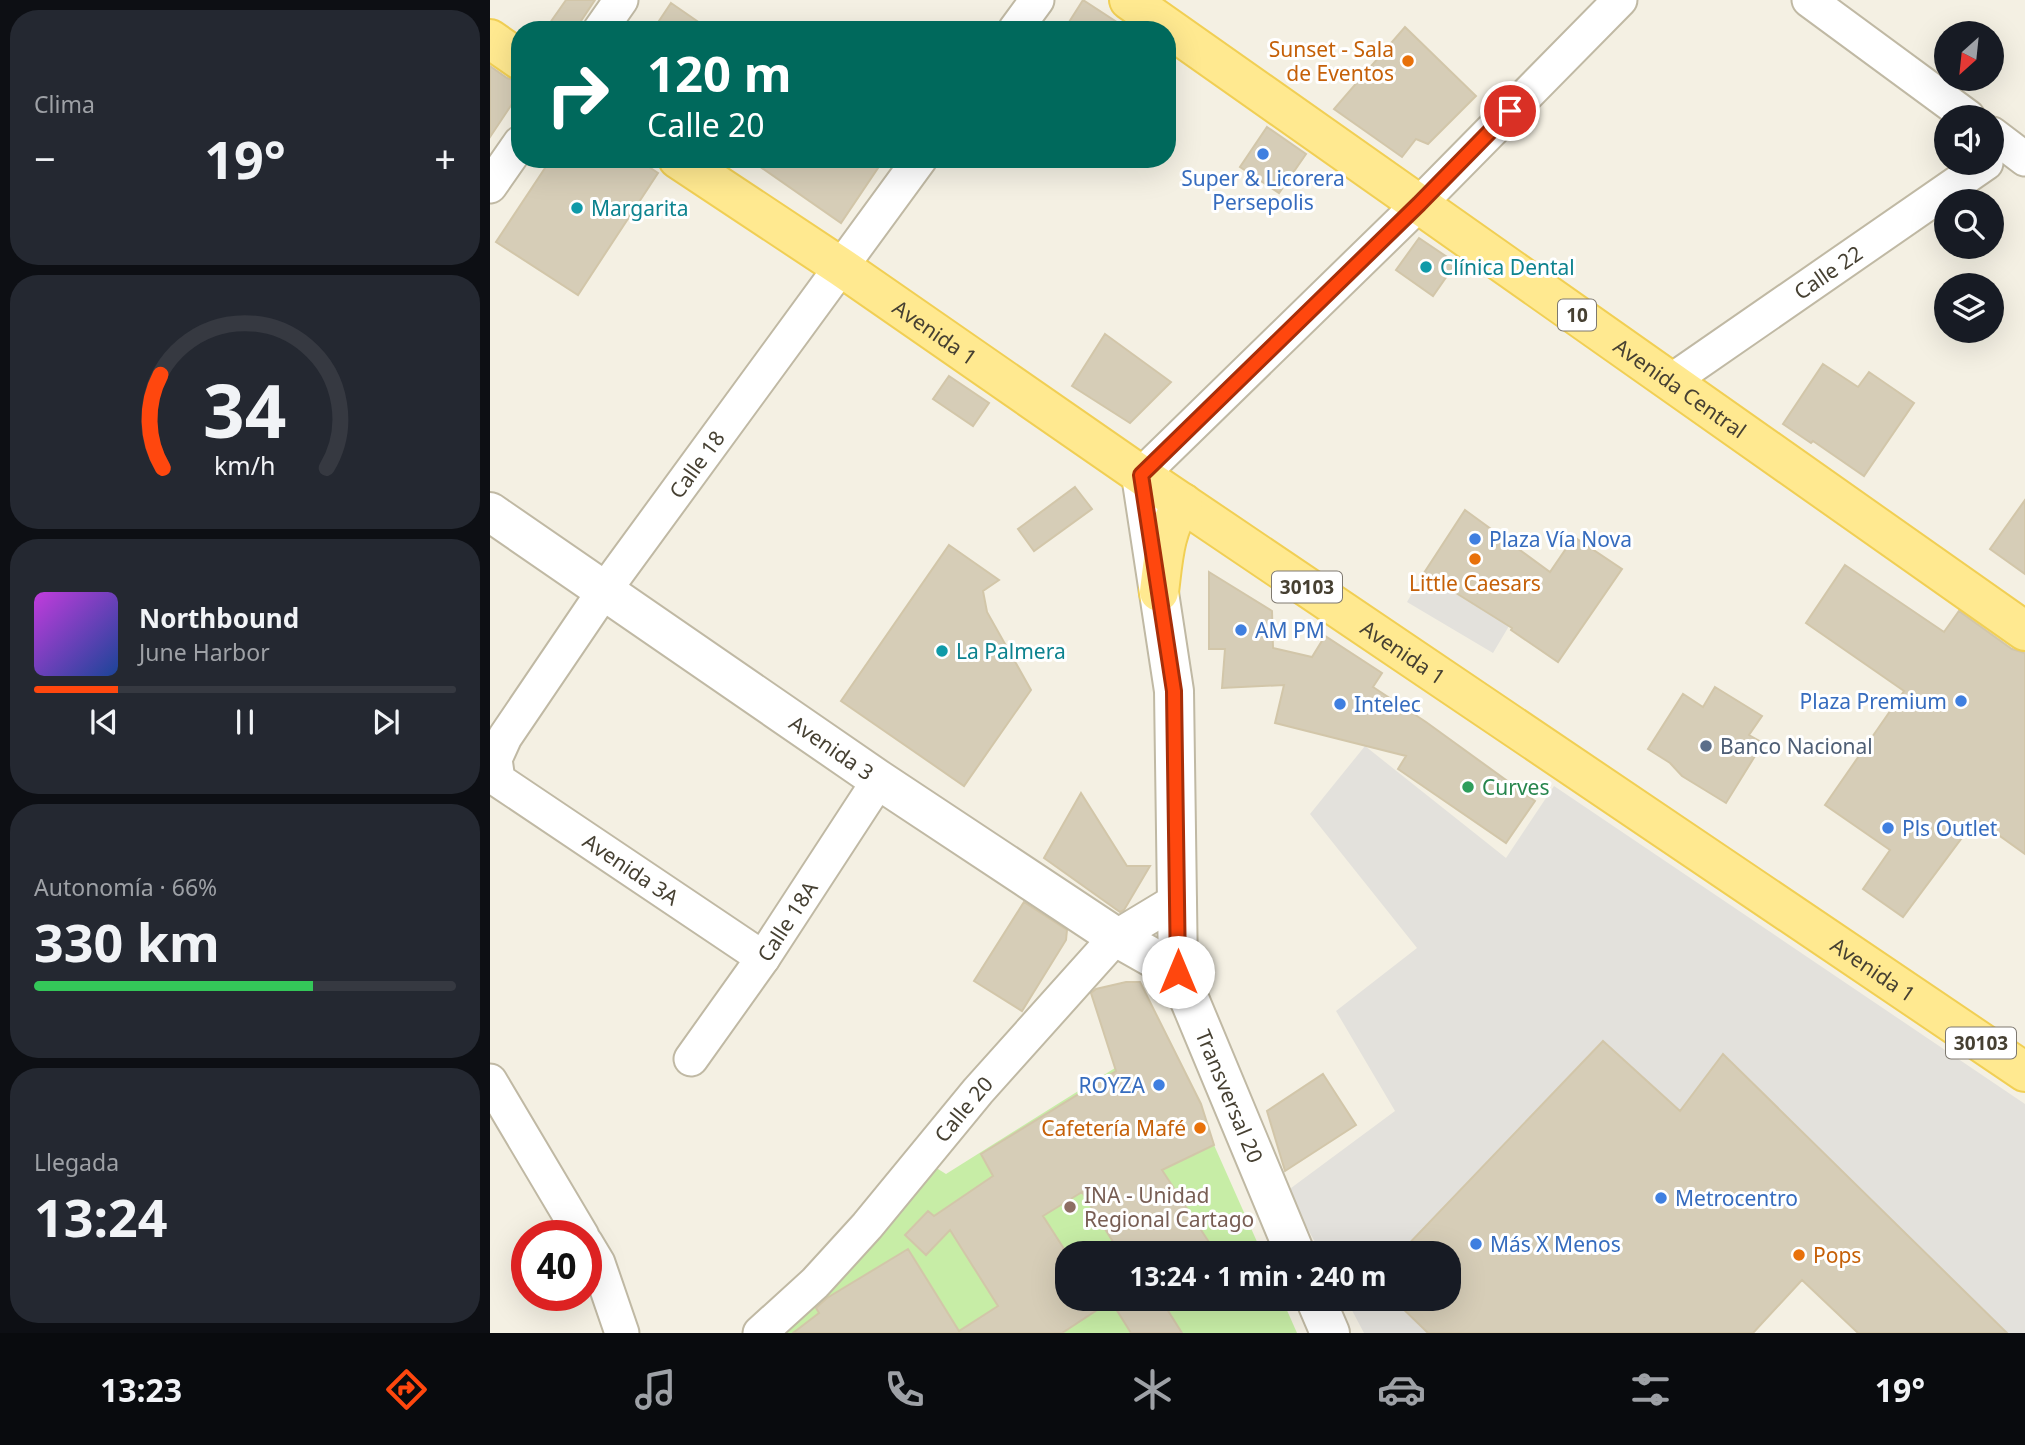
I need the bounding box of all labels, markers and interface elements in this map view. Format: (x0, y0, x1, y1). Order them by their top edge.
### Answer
north arrow (1934, 21, 2004, 91)
map controls (1934, 21, 2004, 343)
place label: Sunset - Sala de Eventos (1269, 35, 1394, 87)
text: 120 m (647, 40, 792, 106)
icon: right (532, 49, 623, 140)
marker: Sunset - Sala de Eventos (1400, 53, 1416, 69)
pin (1480, 81, 1540, 141)
text: Clima (34, 88, 95, 120)
icon: arrive (1491, 92, 1529, 130)
text: Calle 20 (647, 103, 765, 146)
button: sound (1934, 105, 2004, 175)
text: 19° (204, 123, 286, 194)
text: − (34, 132, 56, 184)
text: + (434, 132, 456, 184)
marker: Super & Licorera Persepolis (1255, 146, 1271, 162)
place label: Super & Licorera Persepolis (1181, 164, 1345, 216)
button: search (1934, 189, 2004, 259)
place label: Margarita (591, 194, 688, 222)
marker: Margarita (569, 200, 585, 216)
street label: Calle 22 (1788, 239, 1868, 306)
place label: Clínica Dental (1440, 253, 1575, 281)
marker: Clínica Dental (1418, 259, 1434, 275)
button: layers (1934, 273, 2004, 343)
street label: Avenida 1 (887, 293, 983, 371)
road number: 10 (1558, 300, 1596, 330)
street label: Avenida Central (1608, 332, 1752, 444)
text: 34 (203, 360, 287, 459)
street label: Calle 18 (663, 425, 731, 504)
text: km/h (214, 448, 276, 482)
place label: Plaza Vía Nova (1489, 525, 1632, 553)
marker: Plaza Vía Nova (1467, 531, 1483, 547)
marker: Little Caesars (1467, 551, 1483, 567)
place label: Little Caesars (1409, 569, 1541, 597)
road number: 30103 (1272, 572, 1342, 602)
text: Northbound (139, 600, 299, 636)
street label: Avenida 1 (1355, 613, 1451, 691)
place label: AM PM (1255, 616, 1325, 644)
marker: AM PM (1233, 622, 1249, 638)
text: June Harbor (139, 636, 270, 668)
place label: La Palmera (956, 637, 1066, 665)
marker: La Palmera (934, 643, 950, 659)
place label: Plaza Premium (1800, 687, 1947, 715)
place label: Intelec (1354, 690, 1421, 718)
marker: Plaza Premium (1953, 693, 1969, 709)
marker: Intelec (1332, 696, 1348, 712)
icon: previous (85, 703, 123, 741)
icon: pause (226, 703, 264, 741)
icon: next (367, 703, 405, 741)
street label: Avenida 3 (784, 709, 879, 786)
place label: Banco Nacional (1720, 732, 1873, 760)
marker: Banco Nacional (1698, 738, 1714, 754)
place label: Curves (1482, 773, 1550, 801)
marker: Curves (1460, 779, 1476, 795)
place label: Pls Outlet (1902, 814, 1998, 842)
marker: Pls Outlet (1880, 820, 1896, 836)
street label: Avenida 3A (578, 827, 685, 912)
text: Autonomía · 66% (34, 871, 217, 903)
street label: Calle 18A (751, 875, 824, 967)
text: 330 km (34, 906, 220, 977)
street label: Avenida 1 (1825, 931, 1921, 1008)
position arrow (1141, 935, 1215, 1009)
street label: Transversal 20 (1190, 1025, 1270, 1167)
road number: 30103 (1946, 1028, 2016, 1058)
street label: Calle 20 (928, 1070, 999, 1148)
place label: ROYZA (1078, 1071, 1146, 1099)
marker: ROYZA (1151, 1077, 1167, 1093)
place label: Cafetería Mafé (1041, 1114, 1186, 1142)
marker: Cafetería Mafé (1192, 1120, 1208, 1136)
text: Llegada (34, 1146, 119, 1178)
text: 13:24 (34, 1181, 168, 1252)
place label: INA - Unidad Regional Cartago (1084, 1181, 1254, 1233)
place label: Metrocentro (1675, 1184, 1798, 1212)
marker: Metrocentro (1653, 1190, 1669, 1206)
marker: INA - Unidad Regional Cartago (1062, 1199, 1078, 1215)
speed limit sign: 40 (511, 1220, 602, 1311)
place label: Más X Menos (1490, 1230, 1621, 1258)
marker: Más X Menos (1468, 1236, 1484, 1252)
place label: Pops (1813, 1241, 1861, 1269)
marker: Pops (1791, 1247, 1807, 1263)
text: 13:24 · 1 min · 240 m (1130, 1258, 1386, 1294)
icon: directions (382, 1365, 431, 1414)
icon: music (631, 1365, 680, 1414)
icon: phone (880, 1365, 929, 1414)
icon: climate (1128, 1365, 1177, 1414)
icon: car (1377, 1365, 1426, 1414)
icon: filters (1626, 1365, 1675, 1414)
text: 13:23 (100, 1368, 182, 1411)
text: 19° (1875, 1368, 1925, 1411)

